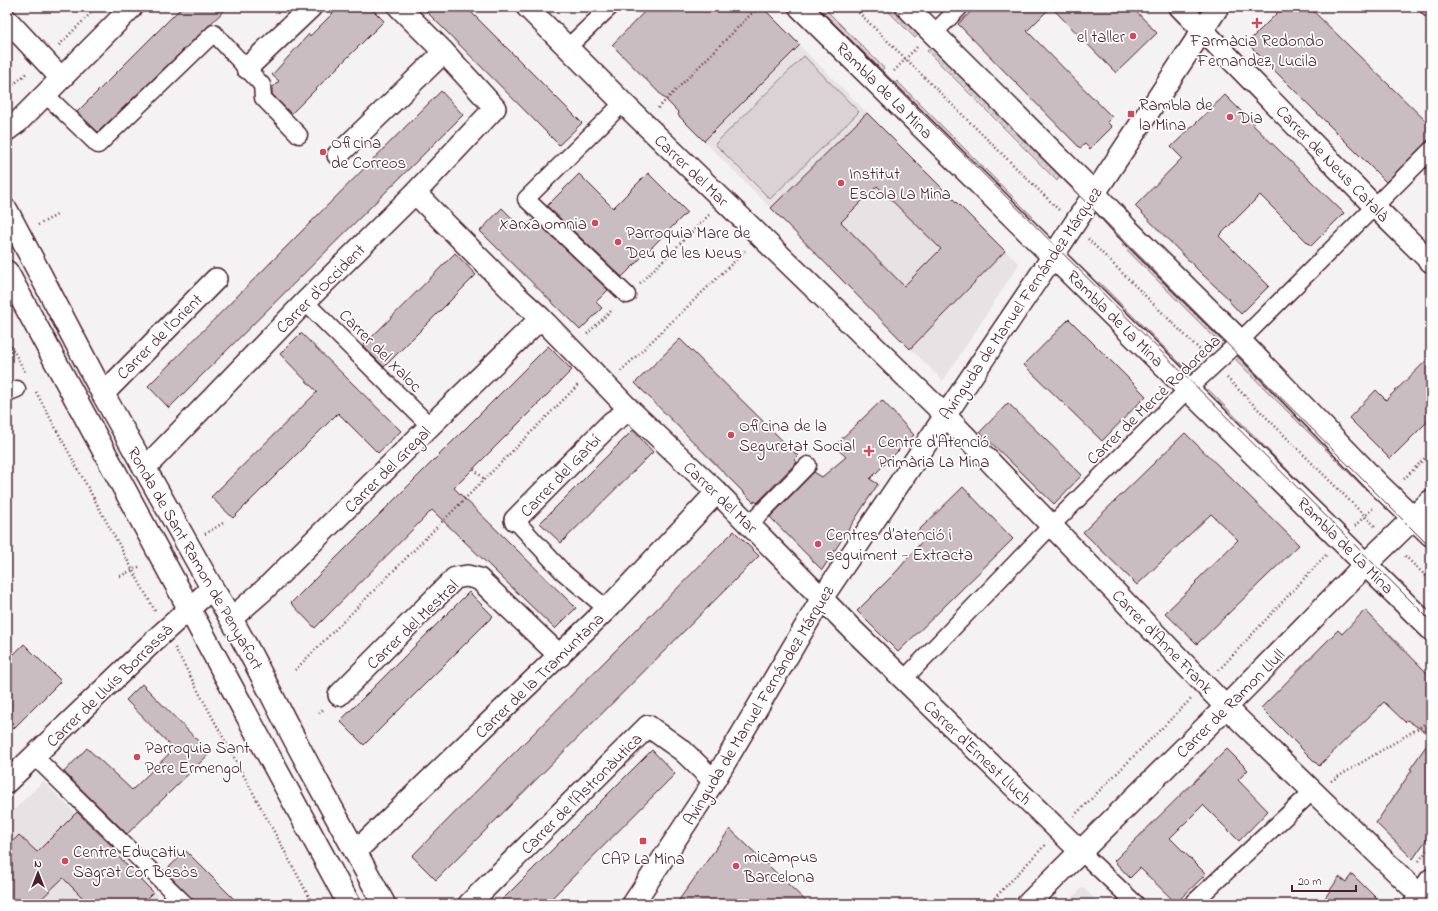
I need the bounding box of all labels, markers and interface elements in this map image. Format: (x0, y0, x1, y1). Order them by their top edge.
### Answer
marker: Farmàcia Redondo Fernandez, Lucila (1252, 18, 1262, 28)
place label: el taller (1077, 25, 1126, 50)
place label: Farmàcia Redondo Fernandez, Lucila (1189, 29, 1324, 74)
marker: el taller (1128, 31, 1138, 41)
street label: Rambla de La Mina (830, 37, 938, 145)
place label: Rambla de la Mina (1139, 93, 1213, 138)
street label: Carrer de Neus Català (1269, 100, 1395, 228)
place label: Dia (1237, 106, 1263, 131)
marker: Rambla de la Mina (1126, 109, 1136, 119)
marker: Dia (1225, 112, 1235, 122)
street label: Carrer del Mar (648, 129, 734, 214)
place label: Oficina de Correos (331, 131, 406, 176)
marker: Oficina de Correos (318, 147, 328, 157)
place label: Institut Escola La Mina (849, 162, 951, 207)
marker: Institut Escola La Mina (836, 178, 846, 188)
street label: Avinguda de Manuel Fernández Márquez (934, 182, 1111, 426)
place label: Xarxa omnia (499, 212, 587, 237)
marker: Xarxa omnia (590, 218, 600, 228)
place label: Parroquia Mare de Deu de les Neus (625, 221, 751, 266)
marker: Parroquia Mare de Deu de les Neus (613, 237, 623, 247)
street label: Carrer d'Occident (270, 238, 372, 340)
street label: Rambla de La Mina (1061, 265, 1169, 373)
street label: Carrer de l'Orient (111, 288, 209, 386)
street label: Carrer del Xaloc (333, 304, 428, 399)
street label: Carrer de Mercè Rodoreda (1081, 329, 1227, 471)
place label: Oficina de la Seguretat Social (739, 414, 855, 461)
street label: Carrer del Gregal (339, 421, 439, 521)
street label: Carrer del Garbí (515, 429, 607, 523)
marker: Oficina de la Seguretat Social (726, 430, 736, 440)
place label: Centre d'Atenció Primària La Mina (878, 430, 989, 475)
street label: Ronda de Sant Ramon de Penyafort (119, 442, 269, 676)
marker: Centre d'Atenció Primària La Mina (863, 445, 875, 457)
street label: Carrer del Mar (677, 456, 763, 541)
street label: Rambla de La Mina (1291, 492, 1399, 600)
place label: Centres d’atenció i seguiment - Extracta (826, 523, 973, 570)
marker: Centres d’atenció i seguiment - Extracta (813, 539, 823, 549)
street label: Carrer del Mestral (361, 574, 465, 676)
street label: Avinguda de Manuel Fernández Márquez (678, 580, 843, 832)
street label: Carrer d'Anne Frank (1106, 584, 1219, 700)
street label: Carrer de la Tramuntana (470, 607, 611, 745)
street label: Carrer de Lluís Borrassà (41, 618, 180, 754)
street label: Carrer de Ramon Llull (1171, 644, 1291, 764)
street label: Carrer d'Ernest Lluch (917, 695, 1037, 811)
street label: Carrer de l'Astronàutica (515, 727, 649, 861)
place label: Parroquia Sant Pere Ermengol (145, 736, 250, 783)
marker: Parroquia Sant Pere Ermengol (132, 752, 142, 762)
marker: CAP La Mina (638, 836, 648, 846)
place label: Centre Educatiu Sagrat Cor Besòs (73, 840, 198, 887)
place label: micampus Barcelona (743, 845, 818, 890)
place label: CAP La Mina (601, 847, 685, 872)
north arrow (18, 853, 58, 893)
text: N (34, 856, 42, 872)
marker: Centre Educatiu Sagrat Cor Besòs (60, 856, 70, 866)
marker: micampus Barcelona (731, 861, 741, 871)
scale bar (1292, 867, 1356, 893)
text: 20 m (1298, 873, 1321, 891)

